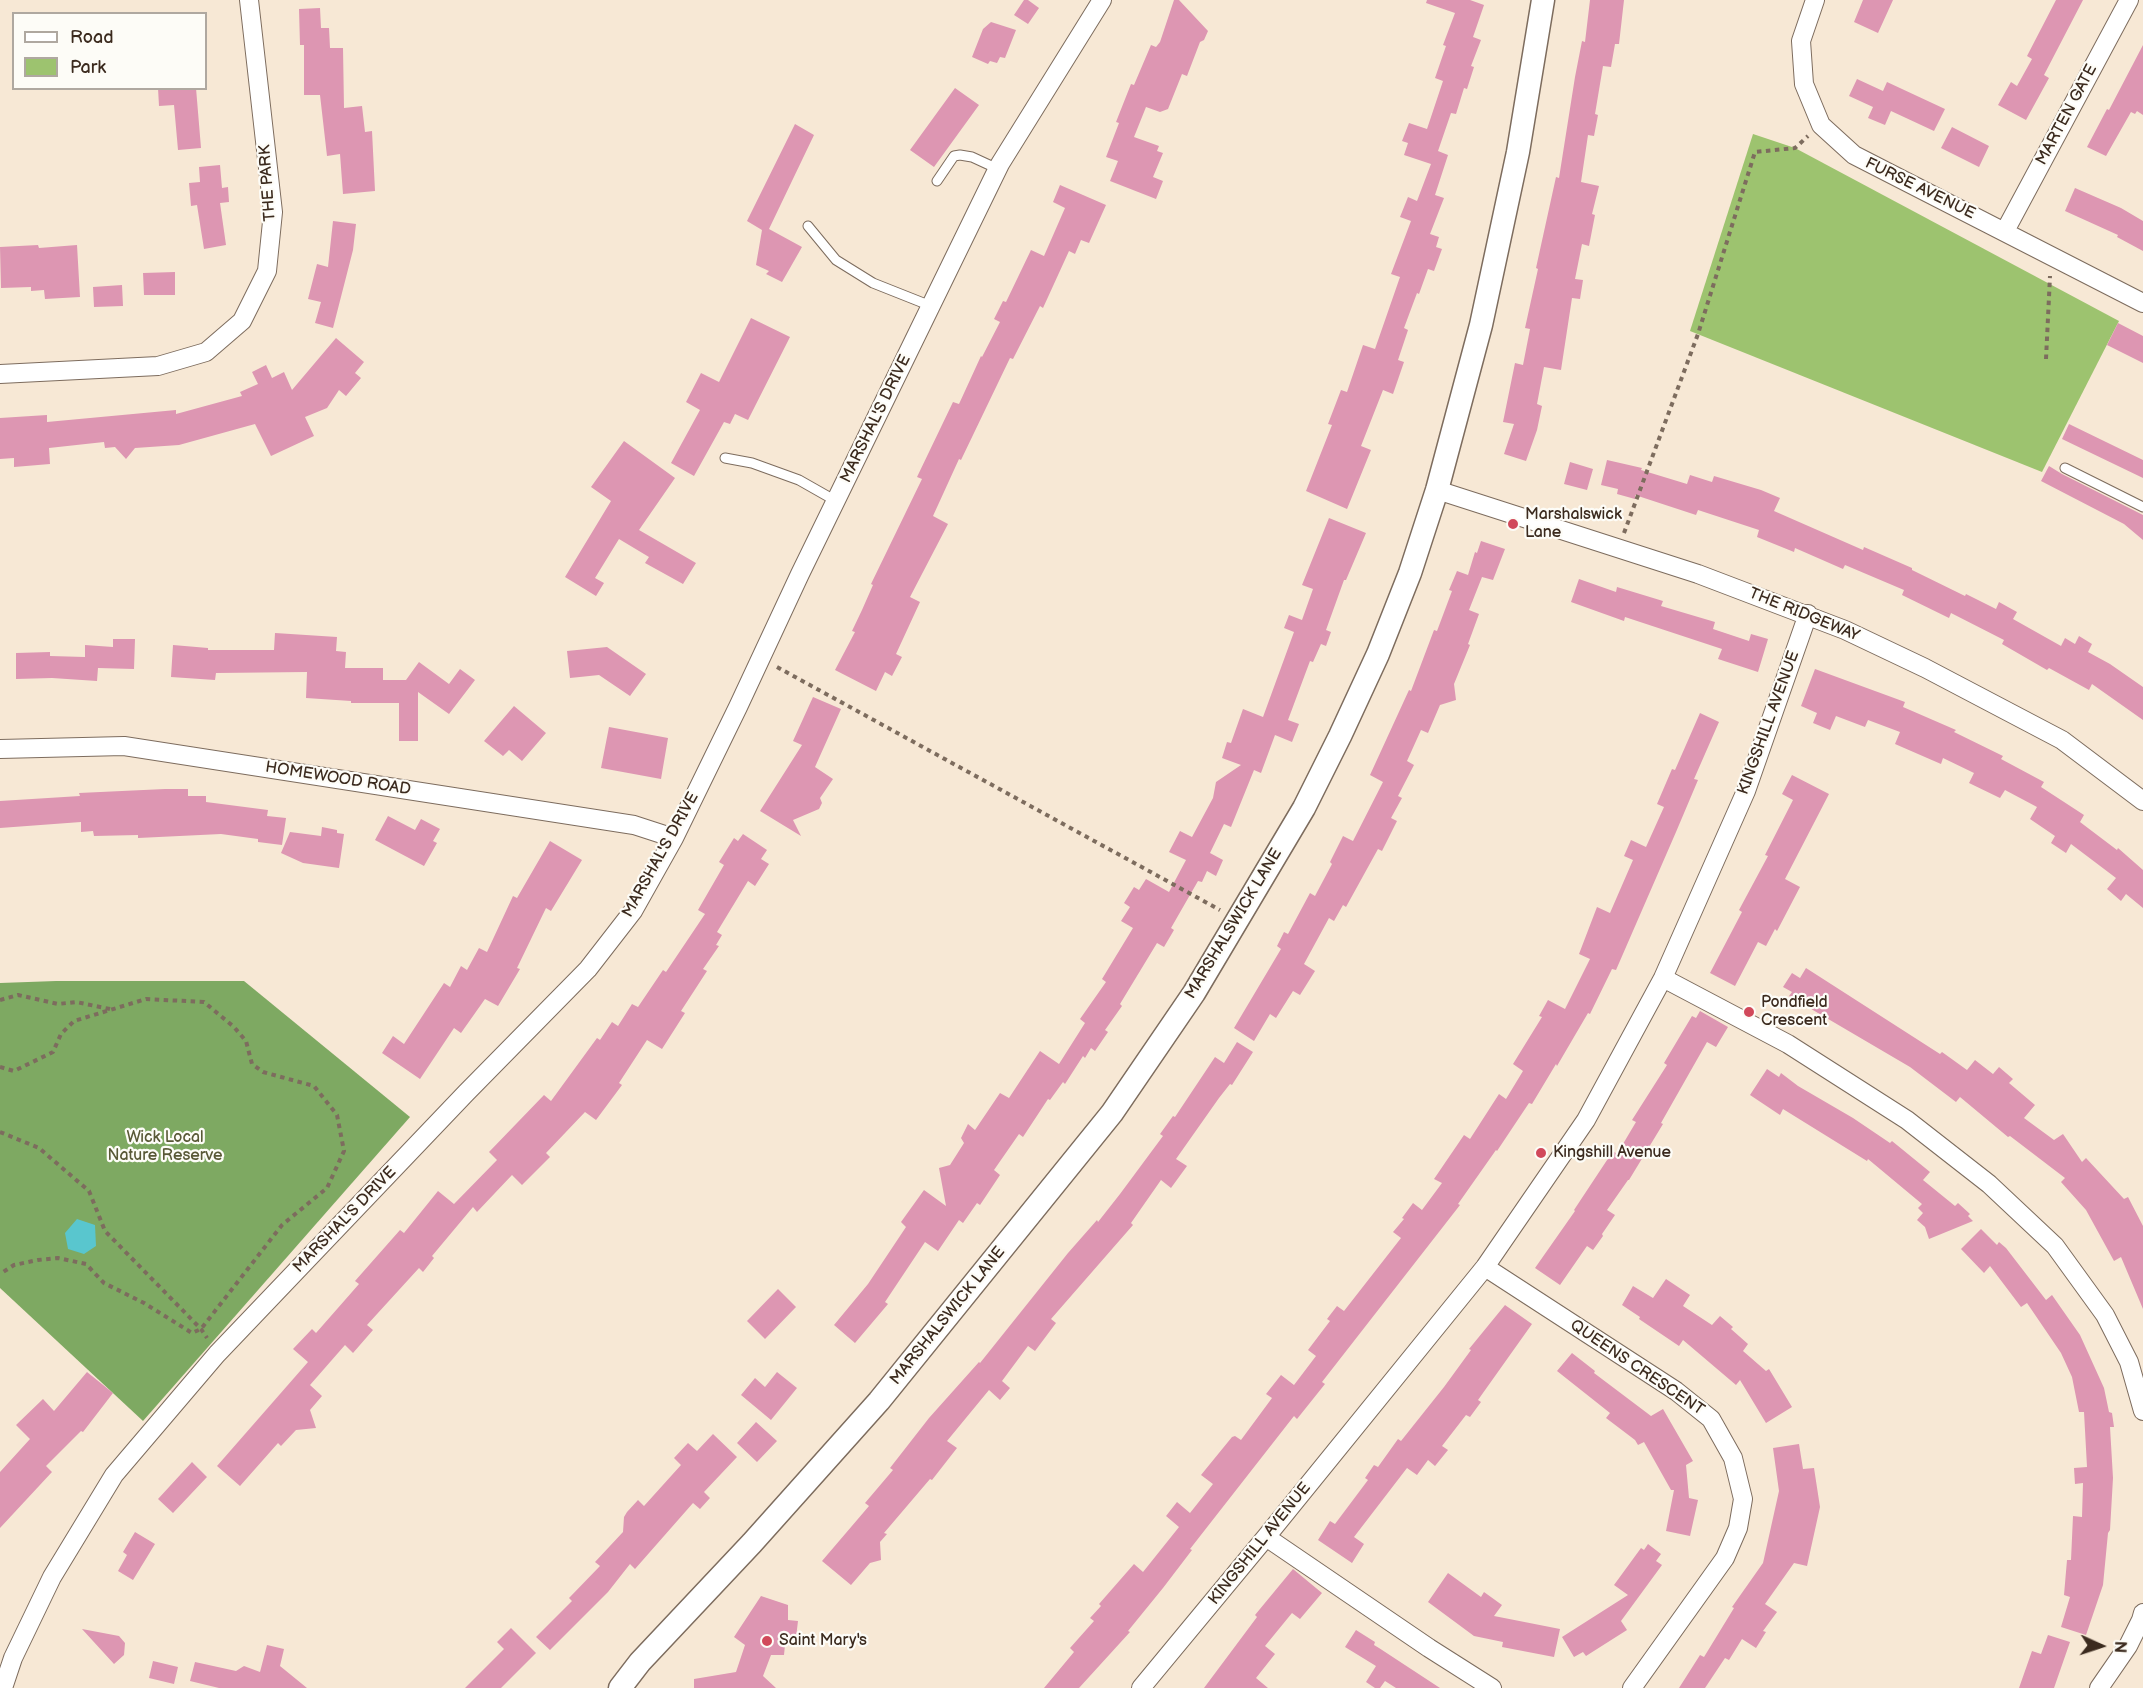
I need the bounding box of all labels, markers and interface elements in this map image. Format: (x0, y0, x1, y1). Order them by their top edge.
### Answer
legend (12, 12, 207, 90)
text: Road (70, 27, 114, 48)
text: Park (70, 57, 106, 78)
street label: MARTEN GATE (2032, 61, 2102, 169)
street label: THE PARK (256, 144, 280, 222)
street label: FURSE AVENUE (1862, 154, 1978, 224)
street label: MARSHAL'S DRIVE (837, 352, 915, 486)
place label: Marshalswick Lane (1525, 505, 1622, 543)
marker: Marshalswick Lane (1506, 517, 1520, 531)
street label: THE RIDGEWAY (1746, 584, 1862, 646)
street label: KINGSHILL AVENUE (1734, 649, 1804, 797)
street label: HOMEWOOD ROAD (264, 758, 412, 800)
street label: MARSHAL'S DRIVE (619, 789, 703, 921)
street label: MARSHALSWICK LANE (1181, 845, 1287, 1003)
place label: Pondfield Crescent (1761, 993, 1828, 1031)
marker: Pondfield Crescent (1742, 1005, 1756, 1019)
park label: Wick Local Nature Reserve (107, 1128, 223, 1166)
place label: Kingshill Avenue (1553, 1143, 1671, 1163)
marker: Kingshill Avenue (1534, 1146, 1548, 1160)
street label: MARSHAL'S DRIVE (289, 1163, 401, 1277)
street label: MARSHALSWICK LANE (886, 1243, 1010, 1389)
street label: QUEENS CRESCENT (1566, 1316, 1708, 1420)
street label: KINGSHILL AVENUE (1205, 1479, 1315, 1609)
north arrow (2071, 1616, 2131, 1676)
place label: Saint Mary's (779, 1631, 867, 1651)
marker: Saint Mary's (760, 1634, 774, 1648)
text: N (2110, 1640, 2129, 1653)

